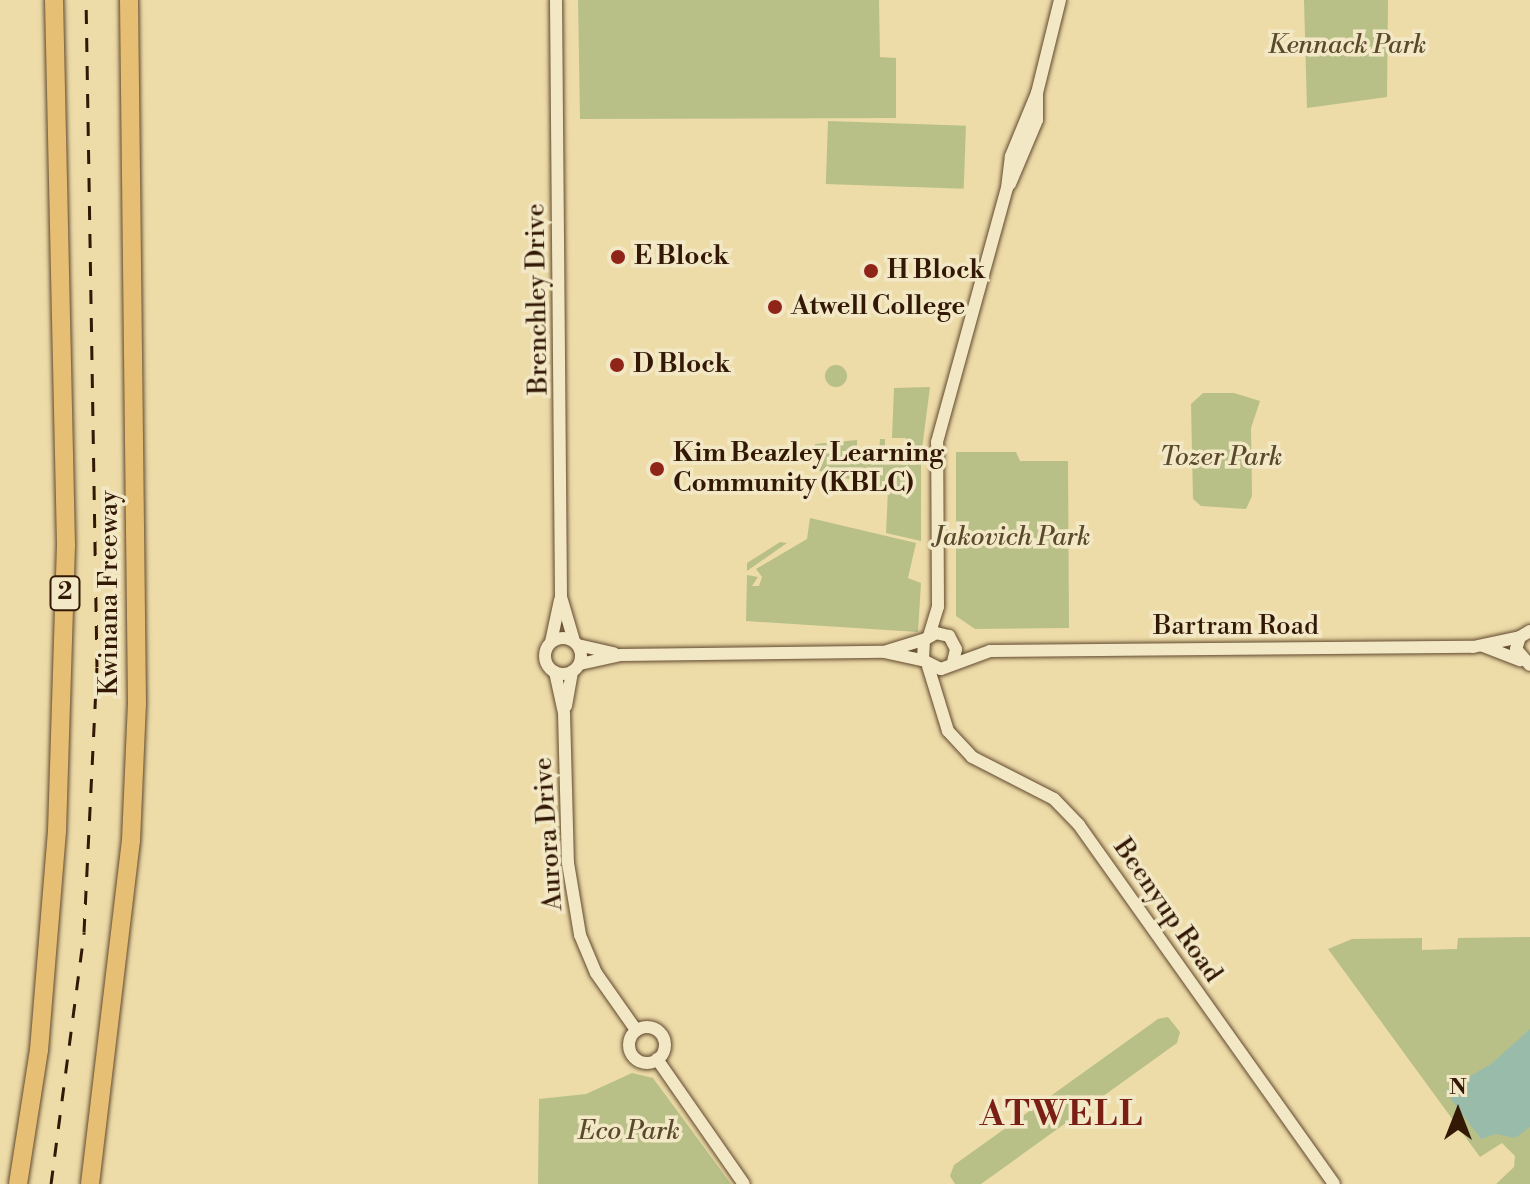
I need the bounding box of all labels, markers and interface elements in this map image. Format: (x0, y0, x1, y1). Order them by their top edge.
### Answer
park label: Kennack Park (1268, 30, 1426, 62)
street label: Brenchley Drive (521, 203, 555, 395)
place label: E Block (634, 241, 729, 273)
marker: E Block (609, 248, 627, 266)
place label: H Block (887, 255, 985, 287)
marker: H Block (862, 262, 880, 280)
place label: Atwell College (791, 291, 965, 323)
marker: Atwell College (766, 298, 784, 316)
place label: D Block (633, 349, 731, 381)
marker: D Block (608, 356, 626, 374)
place label: Kim Beazley Learning Community (KBLC) (673, 438, 944, 500)
park label: Tozer Park (1160, 442, 1282, 474)
marker: Kim Beazley Learning Community (KBLC) (648, 460, 666, 478)
street label: Kwinana Freeway (94, 490, 126, 696)
park label: Jakovich Park (934, 522, 1090, 554)
road number: 2 (49, 573, 81, 613)
street label: Bartram Road (1153, 611, 1319, 643)
street label: Aurora Drive (528, 756, 570, 912)
street label: Beenyup Road (1106, 833, 1228, 989)
north arrow (1418, 1072, 1498, 1152)
text: N (1449, 1074, 1467, 1101)
district label: ATWELL (980, 1096, 1144, 1136)
park label: Eco Park (578, 1116, 680, 1148)

